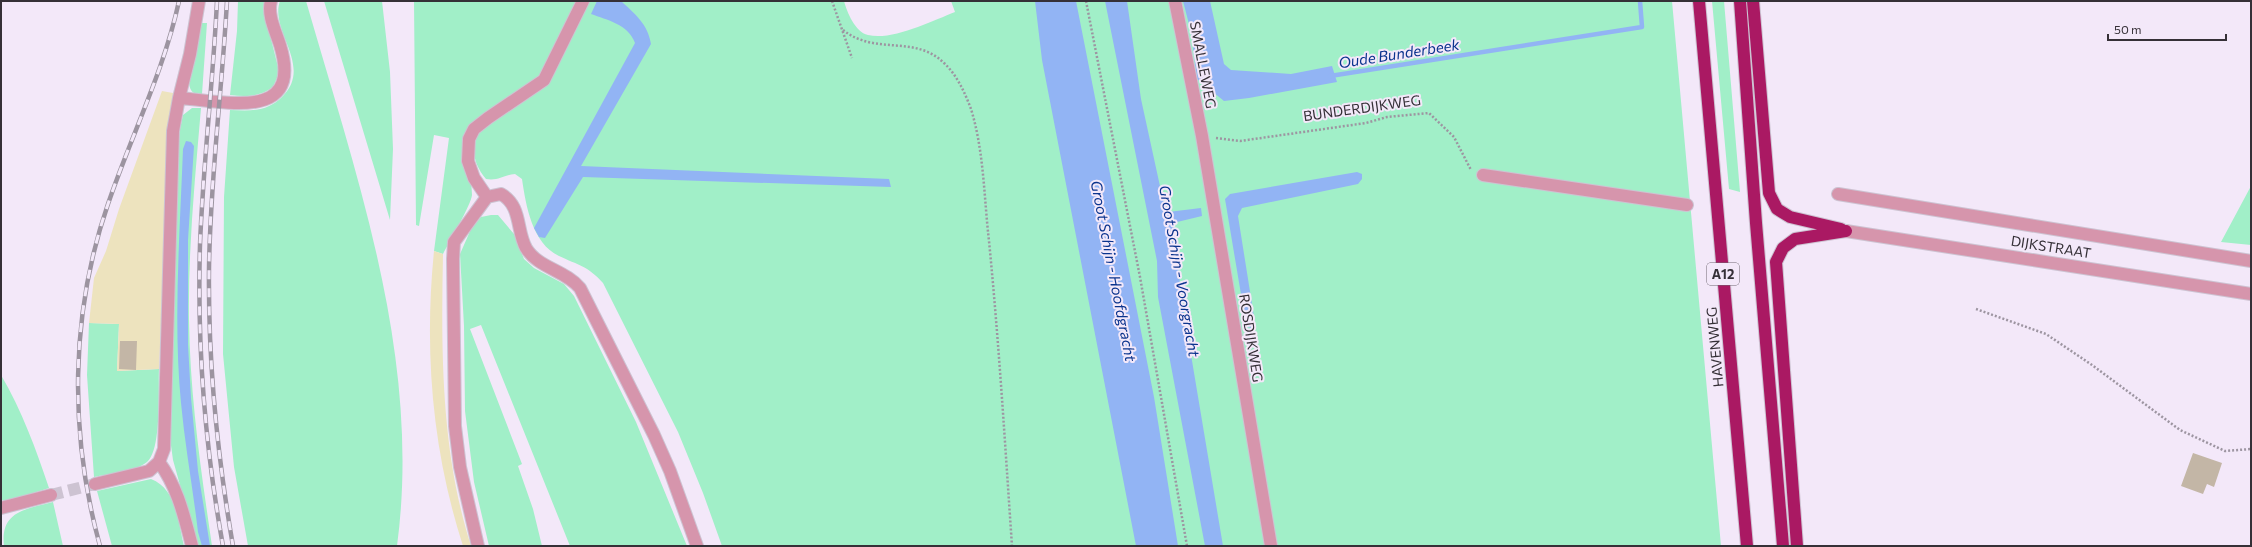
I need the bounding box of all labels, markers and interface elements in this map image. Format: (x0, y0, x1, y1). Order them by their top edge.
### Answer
scale bar (2108, 16, 2226, 42)
street label: SMALLEWEG (1187, 20, 1220, 110)
text: 50 m (2114, 22, 2142, 36)
water label: Oude Bunderbeek (1337, 34, 1461, 71)
street label: BUNDERDIJKWEG (1302, 91, 1422, 124)
water label: Groot Schijn - Hoofdgracht (1088, 179, 1141, 364)
water label: Groot Schijn - Voorgracht (1156, 184, 1204, 359)
street label: DIJKSTRAAT (2010, 232, 2093, 261)
road number: A12 (1707, 263, 1739, 285)
street label: ROSDIJKWEG (1236, 292, 1267, 383)
street label: HAVENWEG (1703, 306, 1726, 388)

